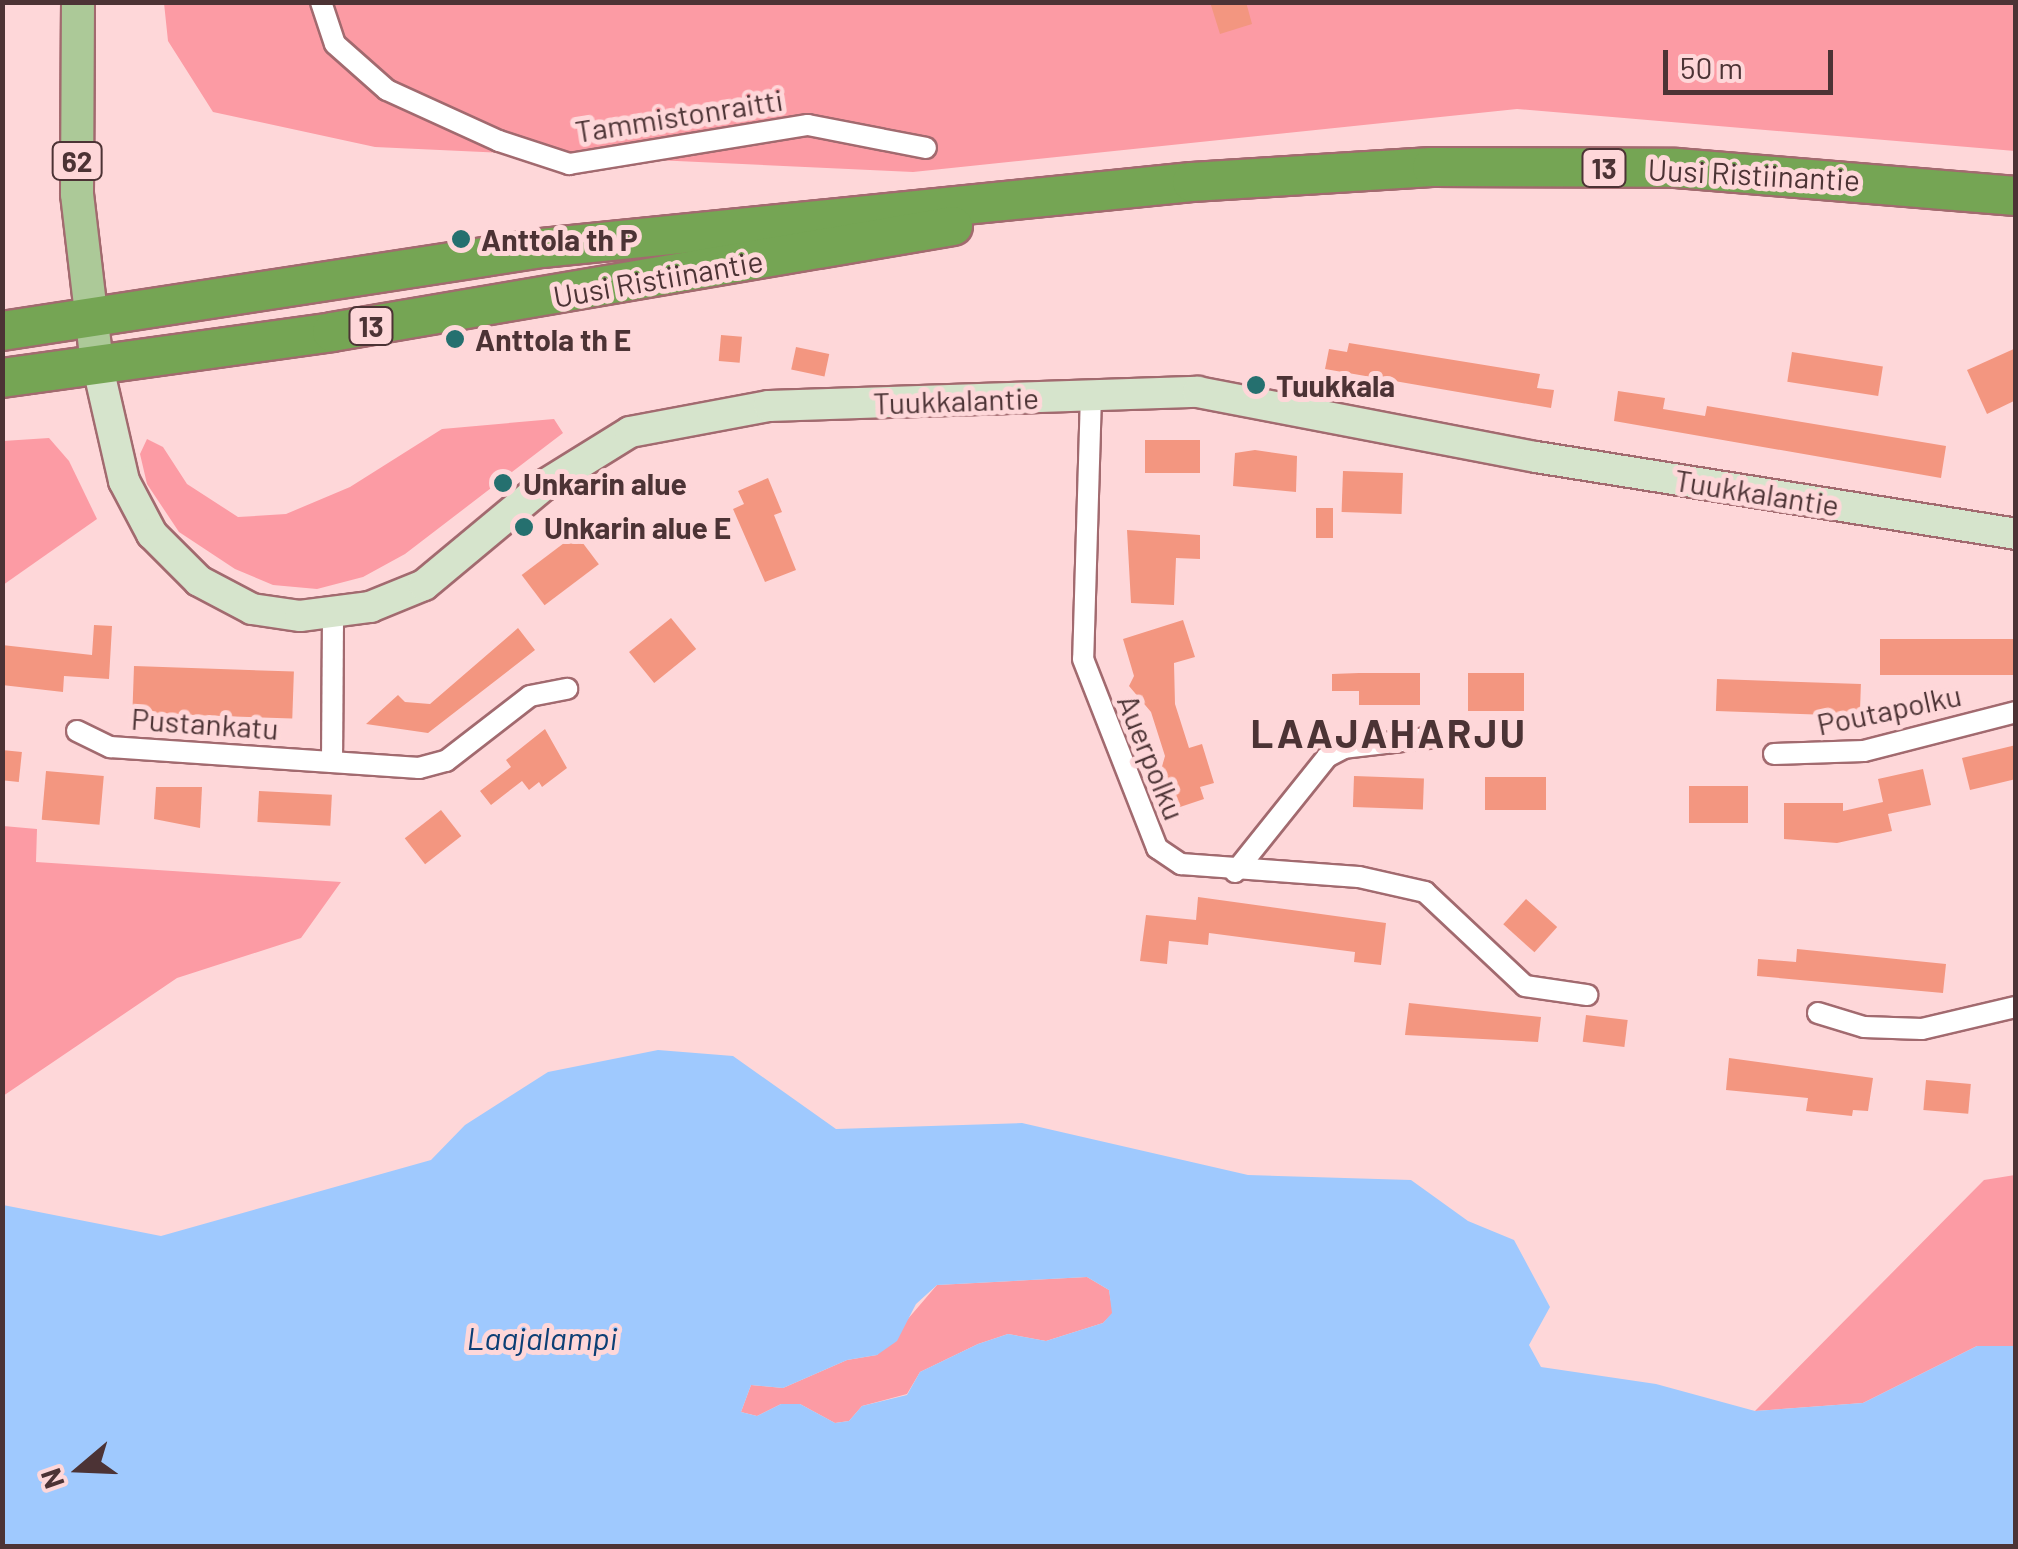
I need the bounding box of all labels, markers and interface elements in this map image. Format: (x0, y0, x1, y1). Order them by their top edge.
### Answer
scale bar (1668, 30, 1838, 92)
text: 50 m (1680, 49, 1743, 85)
street label: Tammistonraitti (573, 81, 785, 149)
road number: 62 (50, 138, 104, 184)
road number: 13 (1579, 145, 1629, 191)
street label: Uusi Ristiinantie (1647, 150, 1861, 198)
place label: Anttola th P (481, 221, 638, 257)
marker: Anttola th P (450, 228, 472, 250)
street label: Uusi Ristiinantie (550, 242, 766, 314)
road number: 13 (346, 303, 396, 349)
place label: Anttola th E (475, 321, 631, 357)
marker: Anttola th E (444, 328, 466, 350)
place label: Tuukkala (1276, 367, 1395, 403)
marker: Tuukkala (1245, 374, 1267, 396)
street label: Tuukkalantie (872, 379, 1040, 421)
street label: Tuukkalantie (1672, 461, 1842, 523)
place label: Unkarin alue (523, 465, 687, 501)
marker: Unkarin alue (492, 472, 514, 494)
place label: Unkarin alue E (544, 509, 731, 545)
marker: Unkarin alue E (513, 516, 535, 538)
street label: Poutapolku (1814, 676, 1964, 742)
street label: Auerpolku (1111, 689, 1193, 825)
street label: Pustankatu (130, 700, 280, 746)
district label: LAAJAHARJU (1251, 708, 1527, 756)
water label: Laajalampi (467, 1318, 617, 1356)
north arrow (30, 1419, 130, 1519)
text: N (33, 1464, 71, 1493)

